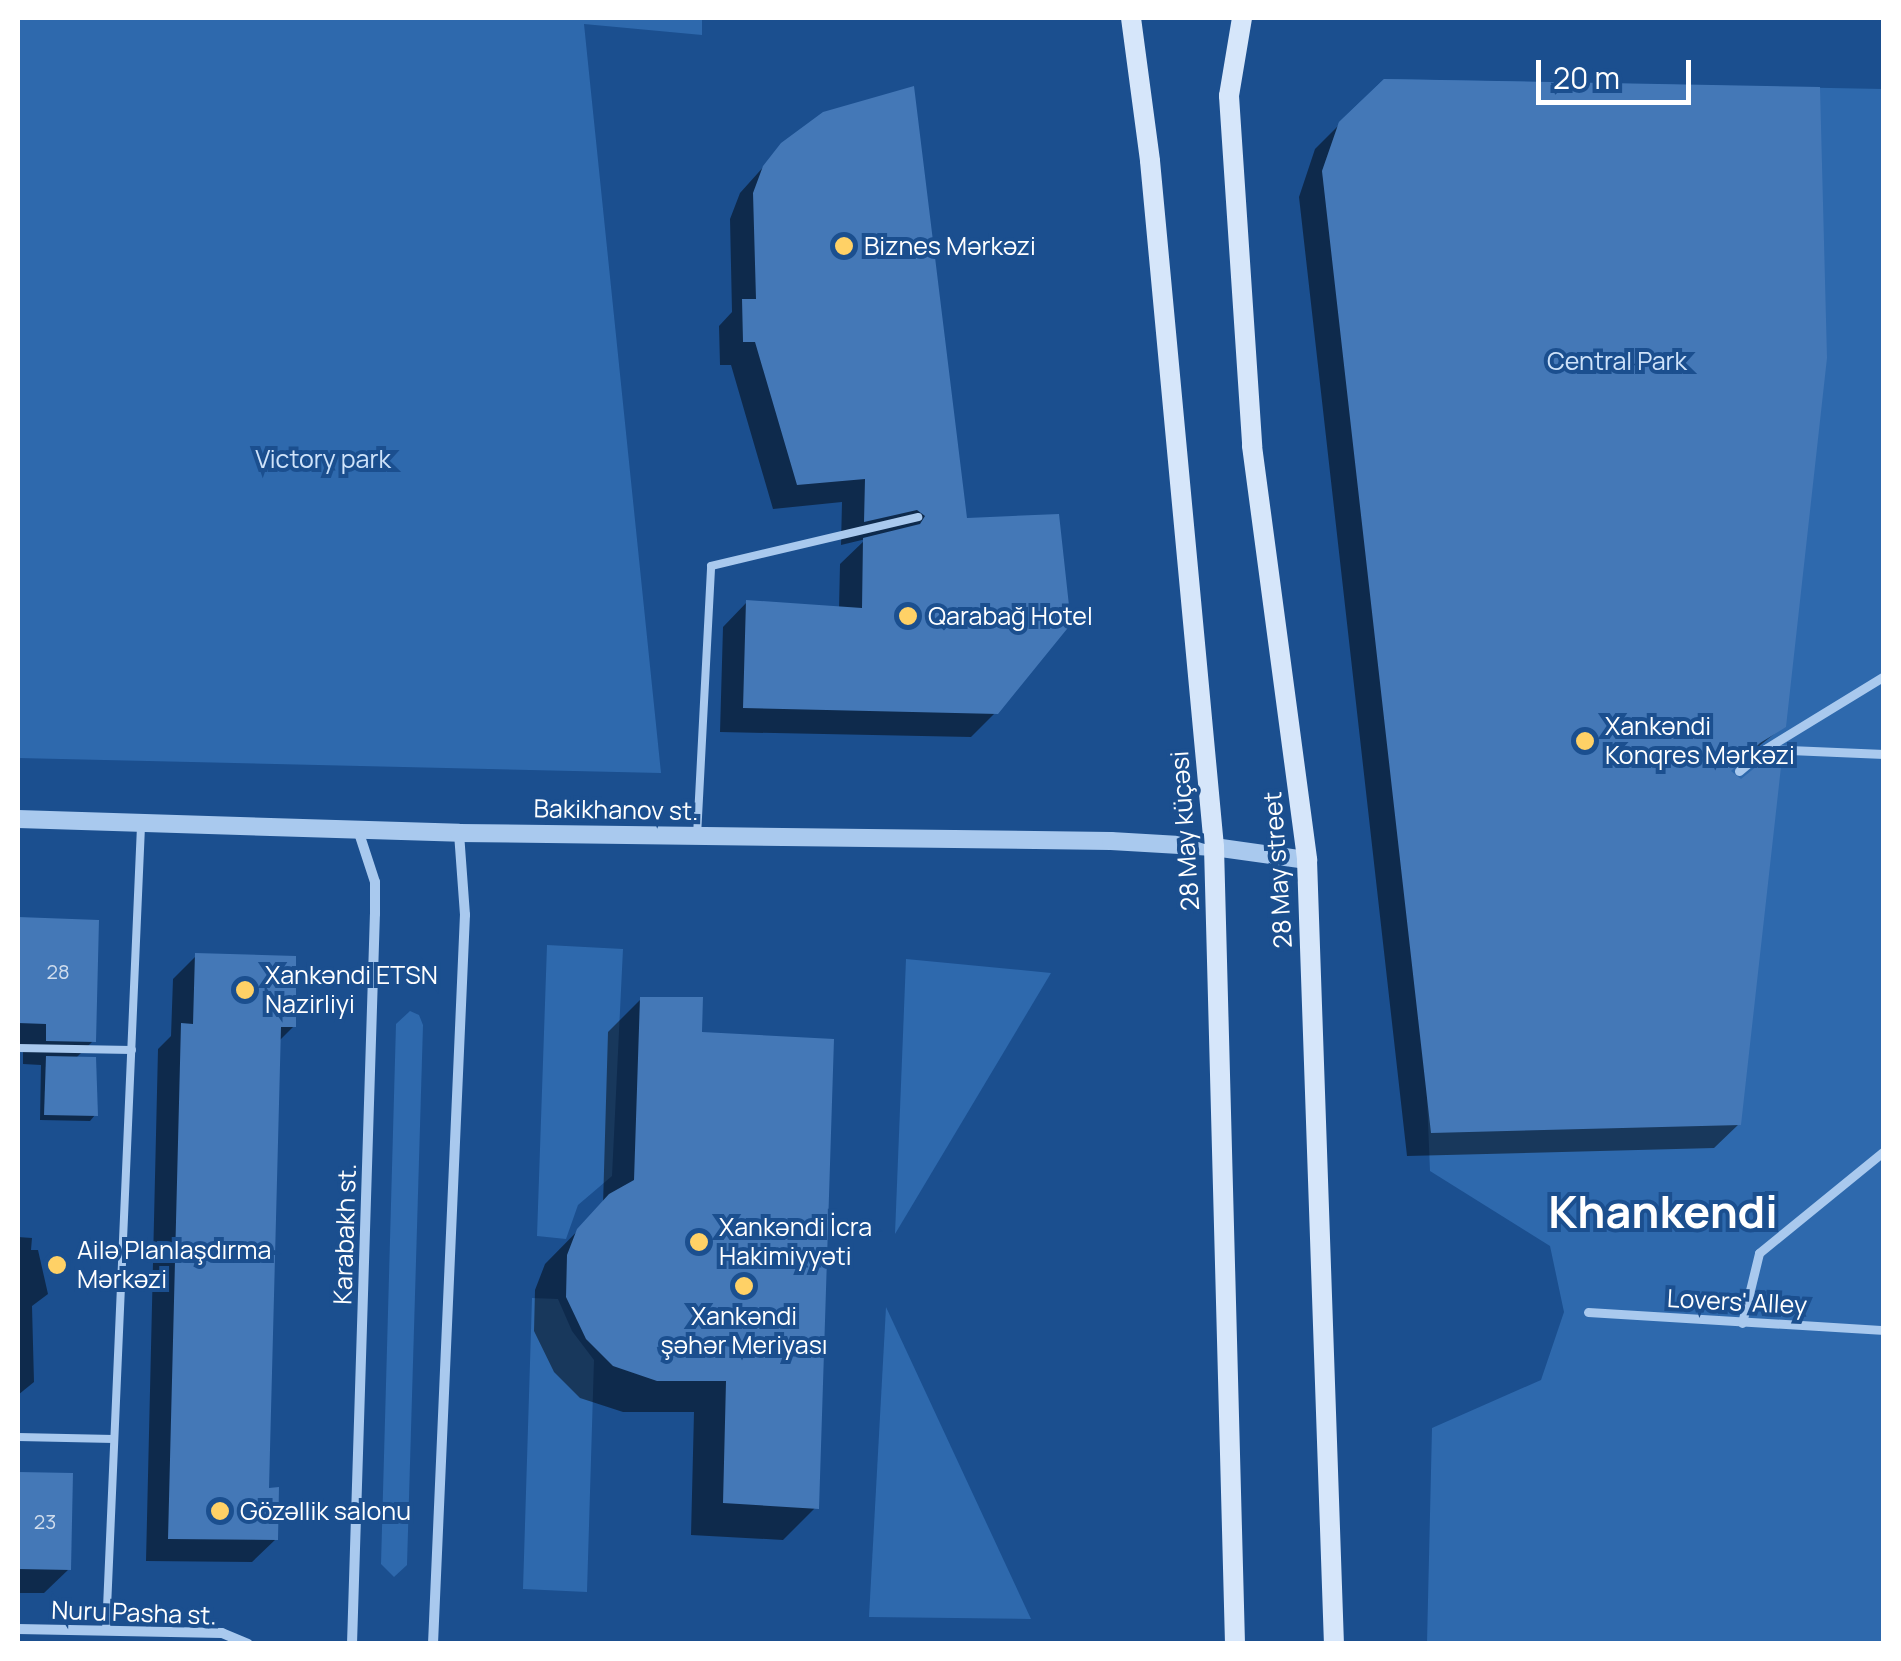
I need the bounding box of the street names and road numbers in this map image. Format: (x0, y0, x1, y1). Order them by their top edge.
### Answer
street label: 28 May küçəsi (1164, 750, 1206, 912)
street label: 28 May street (1258, 791, 1298, 949)
street label: Bakikhanov st. (533, 794, 699, 826)
street label: Karabakh st. (328, 1163, 362, 1305)
street label: Lovers' Alley (1666, 1283, 1808, 1321)
street label: Nuru Pasha st. (51, 1595, 217, 1631)

